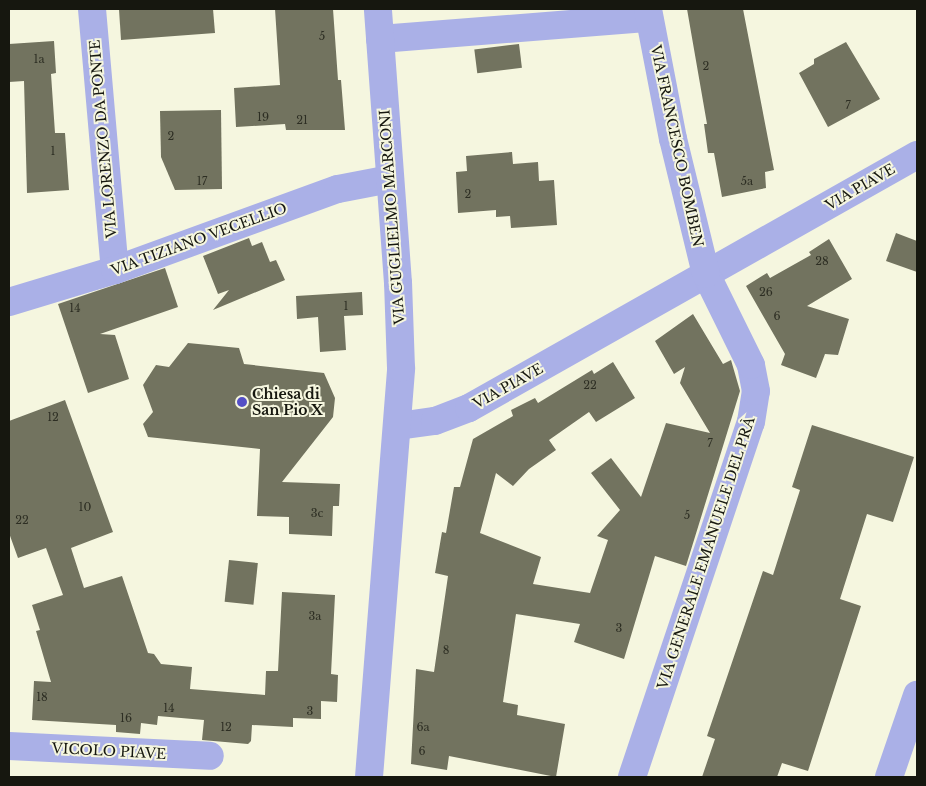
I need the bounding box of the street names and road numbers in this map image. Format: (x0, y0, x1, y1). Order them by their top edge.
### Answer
street label: VIA LORENZO DA PONTE (86, 39, 120, 239)
street label: VIA FRANCESCO BOMBEN (647, 43, 707, 249)
street label: VIA GUGLIELMO MARCONI (376, 109, 408, 325)
street label: VIA PIAVE (822, 160, 898, 214)
street label: VIA TIZIANO VECELLIO (108, 199, 290, 279)
street label: VIA PIAVE (470, 360, 546, 412)
street label: VIA GENERALE EMANUELE DEL PRÀ (654, 414, 758, 692)
street label: VICOLO PIAVE (51, 740, 167, 762)

